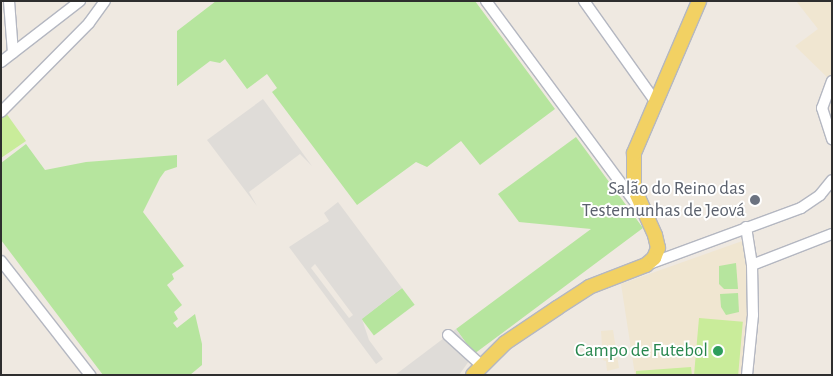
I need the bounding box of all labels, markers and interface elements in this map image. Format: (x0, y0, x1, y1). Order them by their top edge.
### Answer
place label: Salão do Reino das Testemunhas de Jeová (582, 178, 745, 222)
marker: Salão do Reino das Testemunhas de Jeová (749, 194, 761, 206)
place label: Campo de Futebol (575, 340, 708, 362)
marker: Campo de Futebol (712, 345, 724, 357)

